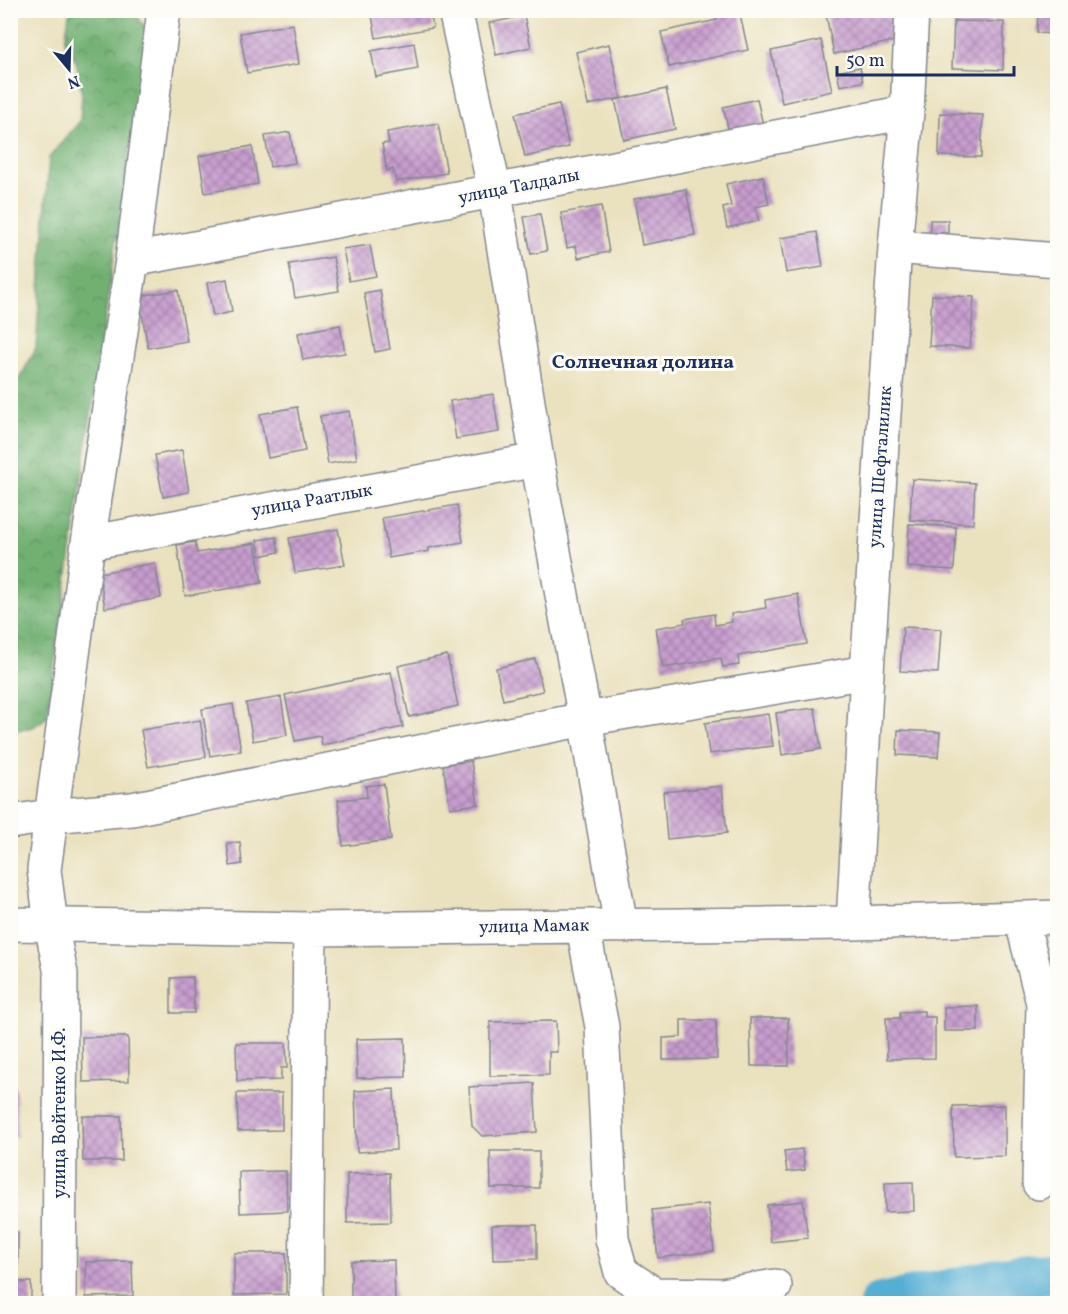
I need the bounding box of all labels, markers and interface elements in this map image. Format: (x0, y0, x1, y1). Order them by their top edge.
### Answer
north arrow (39, 39, 99, 99)
scale bar (837, 39, 1014, 77)
text: 50 m (846, 49, 885, 74)
text: N (64, 69, 82, 94)
street label: улица Талдалы (456, 163, 582, 211)
district label: Солнечная долина (552, 349, 734, 377)
street label: улица Шефталилик (863, 385, 899, 549)
street label: улица Раатлык (250, 478, 375, 524)
street label: улица Мамак (479, 914, 590, 940)
street label: улица Войтенко И.Ф. (48, 1027, 73, 1199)

